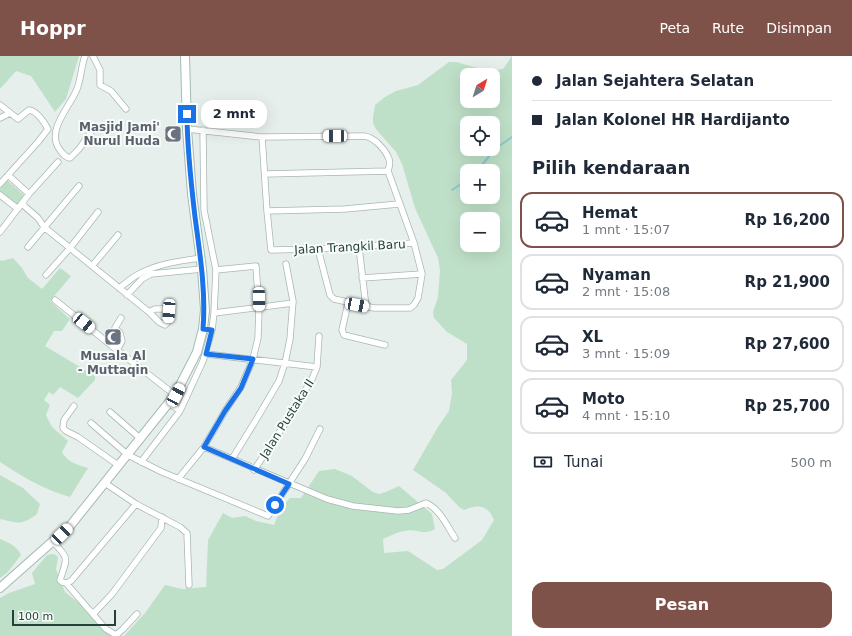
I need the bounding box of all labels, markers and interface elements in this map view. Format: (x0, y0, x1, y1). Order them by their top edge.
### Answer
text: Hoppr (20, 17, 86, 39)
text: Peta (659, 20, 690, 36)
text: Rute (712, 20, 744, 36)
text: Disimpan (766, 20, 832, 36)
north arrow (460, 68, 500, 108)
map controls (460, 68, 500, 252)
text: Jalan Sejahtera Selatan (556, 72, 754, 90)
callout: 2 mnt (201, 100, 267, 128)
route end (178, 105, 196, 123)
text: 2 mnt (213, 106, 255, 121)
text: Jalan Kolonel HR Hardijanto (556, 111, 790, 129)
button: locate (460, 116, 500, 156)
place label: Masjid Jami' Nurul Huda (79, 120, 160, 148)
mosque icon: Masjid Jami' Nurul Huda (163, 124, 183, 144)
car (323, 130, 347, 142)
text: Pilih kendaraan (532, 157, 690, 178)
button: + (460, 164, 500, 204)
icon: car (534, 202, 570, 238)
text: Hemat (582, 204, 638, 222)
text: Rp 16,200 (745, 211, 830, 229)
button: − (460, 212, 500, 252)
text: 1 mnt · 15:07 (582, 222, 670, 237)
street label: Jalan Trangkil Baru (293, 237, 406, 257)
icon: car (534, 264, 570, 300)
text: Nyaman (582, 266, 651, 284)
text: Rp 21,900 (745, 273, 830, 291)
text: 2 mnt · 15:08 (582, 284, 670, 299)
car (253, 287, 265, 311)
car (344, 297, 370, 313)
car (162, 299, 176, 323)
car (71, 311, 97, 335)
icon: car (534, 326, 570, 362)
mosque icon: Musala Al - Muttaqin (103, 327, 123, 347)
text: XL (582, 328, 603, 346)
text: Rp 27,600 (745, 335, 830, 353)
text: 3 mnt · 15:09 (582, 346, 670, 361)
place label: Musala Al - Muttaqin (78, 349, 148, 377)
street label: Jalan Pustaka II (256, 377, 317, 462)
car (165, 382, 187, 408)
icon: car (534, 388, 570, 424)
text: Moto (582, 390, 625, 408)
text: Rp 25,700 (745, 397, 830, 415)
text: 4 mnt · 15:10 (582, 408, 670, 423)
icon: cash (532, 451, 554, 473)
text: Tunai (564, 453, 603, 471)
text: 500 m (790, 455, 832, 470)
route start (266, 496, 284, 514)
car (49, 521, 75, 547)
button: Pesan (532, 582, 832, 628)
scale bar (12, 608, 116, 627)
text: 100 m (18, 610, 53, 623)

